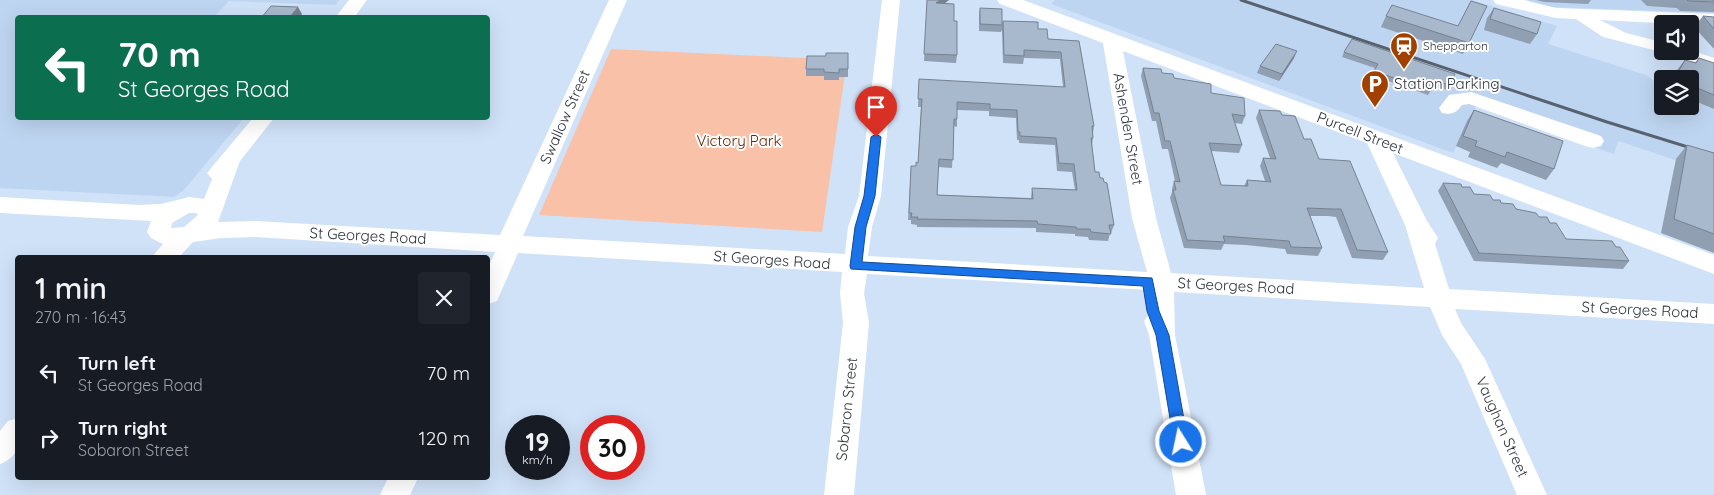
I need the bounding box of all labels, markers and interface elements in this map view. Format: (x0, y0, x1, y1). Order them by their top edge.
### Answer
map controls (1654, 15, 1699, 115)
button: sound (1654, 15, 1699, 60)
station icon: Shepparton (1389, 31, 1419, 70)
text: 70 m (118, 32, 201, 76)
icon: left (35, 35, 100, 100)
place label: Shepparton (1423, 38, 1488, 53)
street label: Swallow Street (535, 67, 594, 167)
parking icon: Station Parking (1360, 69, 1390, 108)
button: layers (1654, 70, 1699, 115)
street label: Ashenden Street (1109, 71, 1148, 187)
place label: Station Parking (1394, 74, 1500, 93)
text: St Georges Road (118, 75, 290, 103)
pin (855, 86, 897, 137)
icon: arrive (862, 93, 890, 121)
street label: Purcell Street (1314, 107, 1406, 158)
park label: Victory Park (696, 131, 782, 150)
street label: St Georges Road (309, 223, 427, 248)
street label: St Georges Road (713, 246, 831, 273)
text: 1 min (35, 269, 107, 307)
button: close (418, 272, 470, 324)
street label: St Georges Road (1177, 273, 1295, 298)
street label: St Georges Road (1581, 297, 1699, 322)
text: 270 m · 16:43 (35, 307, 126, 327)
text: Turn left (78, 351, 156, 375)
street label: Sobaron Street (832, 356, 861, 462)
icon: left (35, 359, 63, 387)
text: 70 m (426, 361, 470, 385)
street label: Vaughan Street (1472, 374, 1533, 480)
text: St Georges Road (78, 375, 203, 395)
speed limit sign: 30 (580, 415, 645, 480)
position arrow (1154, 415, 1206, 467)
text: Turn right (78, 416, 167, 440)
icon: right (35, 424, 63, 452)
text: 120 m (419, 426, 470, 450)
text: 19 (526, 426, 549, 457)
text: Sobaron Street (78, 440, 189, 460)
text: km/h (522, 452, 553, 467)

